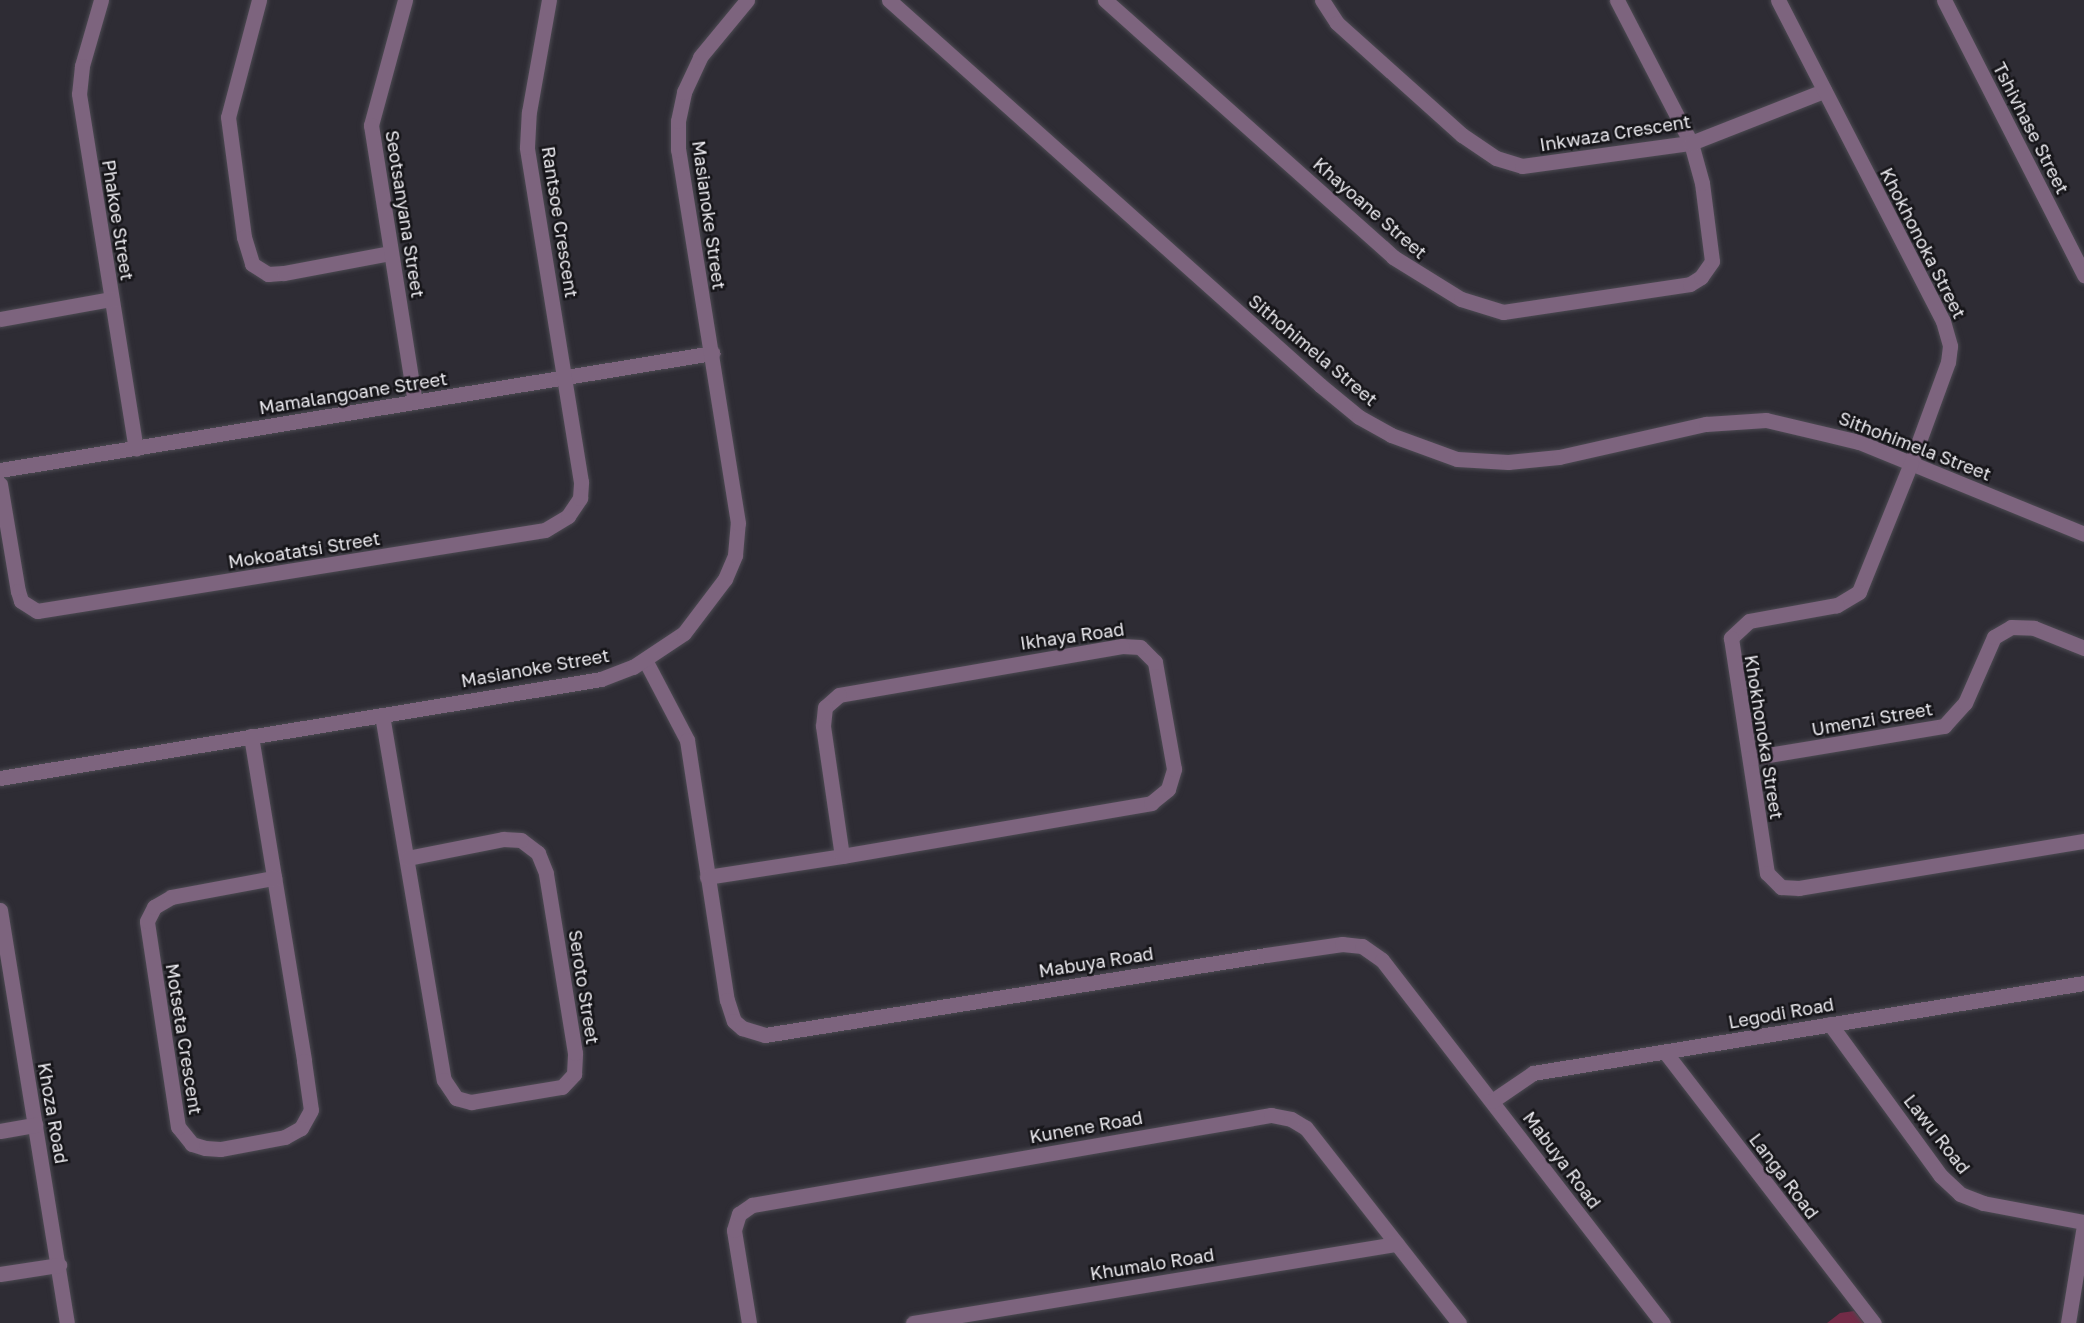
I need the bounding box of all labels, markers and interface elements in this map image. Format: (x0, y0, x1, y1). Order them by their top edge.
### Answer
street label: Tshivhase Street (1989, 59, 2073, 197)
street label: Inkwaza Crescent (1538, 110, 1692, 156)
street label: Seotsanyana Street (381, 129, 429, 299)
street label: Masianoke Street (688, 139, 730, 291)
street label: Rantsoe Crescent (537, 145, 583, 299)
street label: Khayoane Street (1309, 153, 1431, 263)
street label: Phakoe Street (98, 158, 138, 282)
street label: Khokhonoka Street (1876, 164, 1970, 322)
street label: Sithohimela Street (1244, 290, 1382, 410)
street label: Mamalangoane Street (257, 367, 449, 419)
street label: Sithohimela Street (1836, 407, 1994, 485)
street label: Mokoatatsi Street (227, 527, 381, 573)
street label: Ikhaya Road (1019, 618, 1125, 654)
street label: Masianoke Street (459, 644, 611, 692)
street label: Khokhonoka Street (1740, 653, 1788, 821)
street label: Umenzi Street (1810, 698, 1934, 740)
street label: Seroto Street (564, 928, 604, 1046)
street label: Mabuya Road (1037, 942, 1155, 982)
street label: Motseta Crescent (161, 962, 207, 1116)
street label: Legodi Road (1726, 993, 1836, 1033)
street label: Khoza Road (33, 1061, 73, 1165)
street label: Lawu Road (1899, 1090, 1975, 1178)
street label: Kunene Road (1028, 1106, 1144, 1148)
street label: Mabuya Road (1518, 1107, 1606, 1213)
street label: Langa Road (1745, 1129, 1823, 1223)
street label: Khumalo Road (1088, 1244, 1216, 1284)

